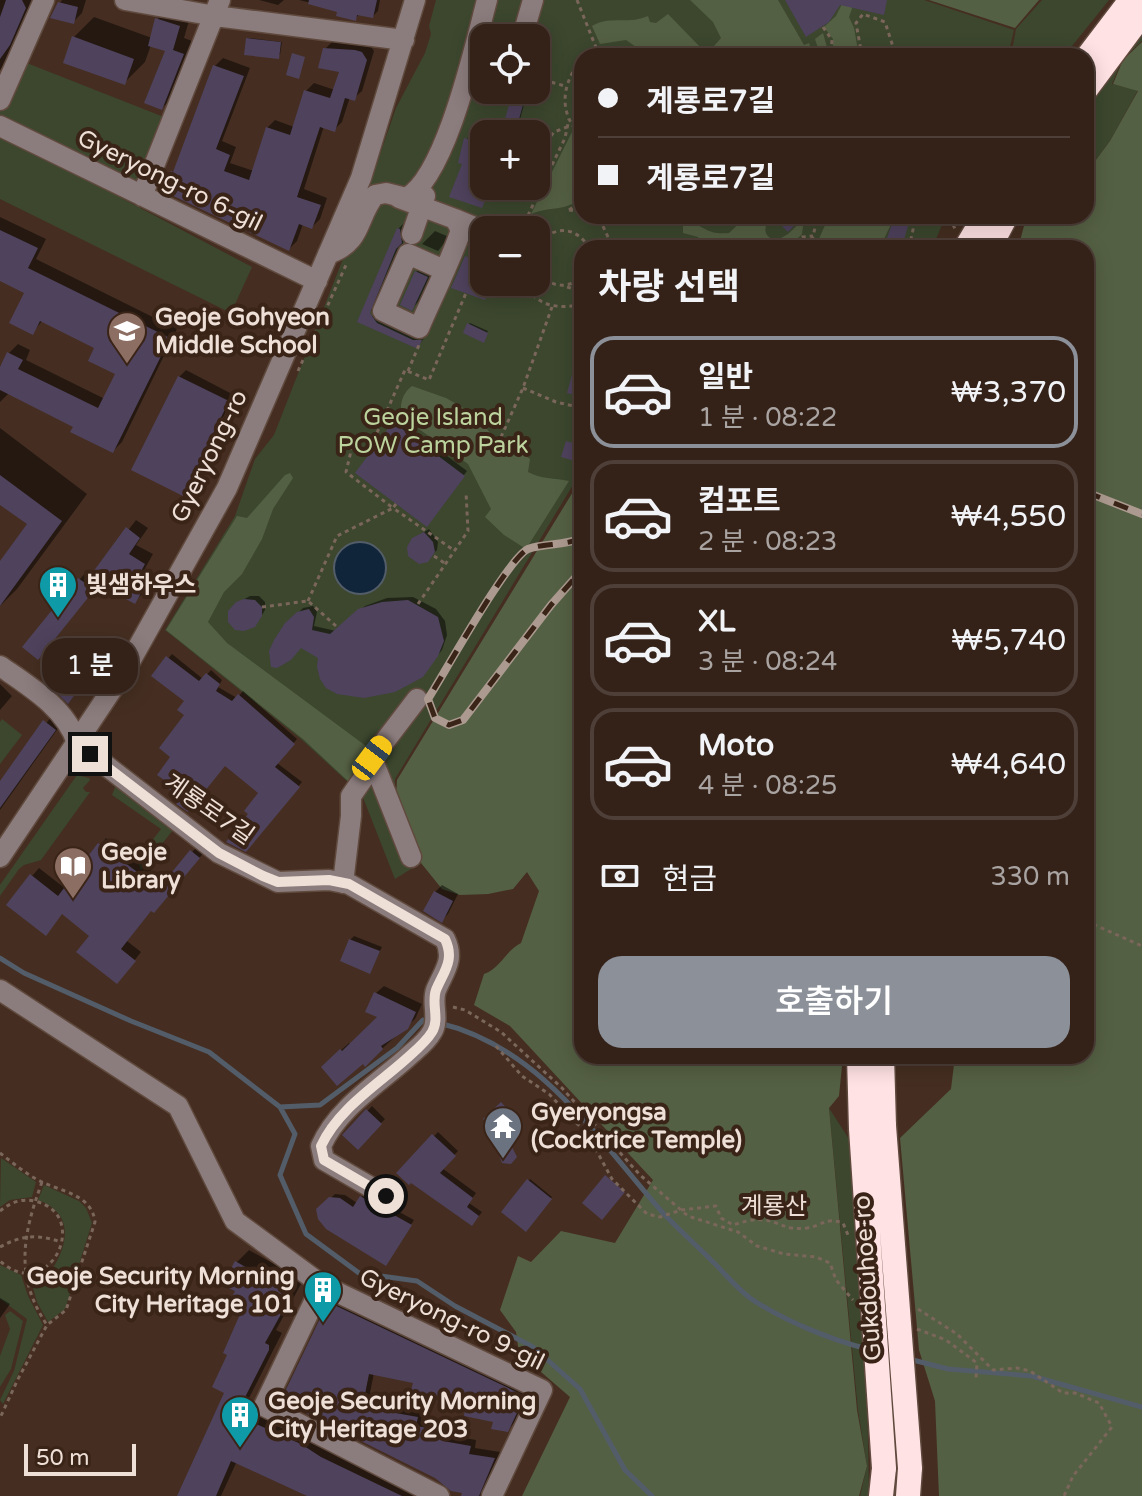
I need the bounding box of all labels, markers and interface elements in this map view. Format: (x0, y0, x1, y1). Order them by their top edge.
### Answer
map controls (470, 24, 550, 296)
button: locate (470, 24, 550, 104)
text: 계룡로7길 (646, 83, 775, 120)
button: + (470, 120, 550, 200)
street label: Gyeryong-ro 6-gil (73, 123, 267, 238)
text: 계룡로7길 (646, 160, 775, 197)
button: − (470, 216, 550, 296)
text: 차량 선택 (598, 266, 740, 309)
place label: Geoje Gohyeon Middle School (155, 303, 330, 360)
school or university icon: Geoje Gohyeon Middle School (106, 310, 148, 365)
icon: car (602, 356, 674, 428)
text: 일반 (698, 359, 753, 396)
text: ₩3,370 (950, 374, 1066, 411)
street label: Gyeryong-ro (165, 385, 254, 527)
text: 1 분 · 08:22 (698, 402, 837, 433)
park label: Geoje Island POW Camp Park (338, 403, 528, 460)
icon: car (602, 480, 674, 552)
text: 컴포트 (698, 483, 781, 520)
text: ₩4,550 (950, 498, 1066, 535)
text: 2 분 · 08:23 (698, 526, 837, 557)
building icon: 빛샘하우스 (37, 564, 79, 619)
place label: 빛샘하우스 (86, 571, 196, 600)
text: XL (698, 603, 735, 640)
icon: car (602, 604, 674, 676)
text: ₩5,740 (951, 622, 1066, 659)
callout: 1 분 (42, 638, 138, 694)
text: 3 분 · 08:24 (698, 646, 837, 677)
text: 1 분 (66, 650, 114, 681)
text: Moto (698, 727, 774, 764)
icon: car (602, 728, 674, 800)
car (348, 732, 396, 784)
route end (72, 736, 108, 772)
text: ₩4,640 (950, 746, 1066, 783)
street label: 계룡로7길 (158, 768, 259, 851)
text: 4 분 · 08:25 (698, 770, 837, 801)
place label: Geoje Library (101, 838, 181, 895)
library icon: Geoje Library (52, 845, 94, 900)
icon: cash (598, 854, 642, 898)
text: 현금 (662, 861, 717, 898)
text: 330 m (990, 861, 1070, 892)
button: 호출하기 (598, 956, 1070, 1048)
place label: Gyeryongsa (Cocktrice Temple) (531, 1098, 742, 1155)
temple icon: Gyeryongsa (Cocktrice Temple) (482, 1105, 524, 1160)
route start (368, 1178, 404, 1214)
street label: 계룡산 (741, 1192, 807, 1221)
street label: Gukdouhoe-ro (847, 1194, 888, 1362)
place label: Geoje Security Morning City Heritage 101 (27, 1262, 295, 1319)
street label: Gyeryong-ro 9-gil (355, 1262, 549, 1377)
building icon: Geoje Security Morning City Heritage 101 (302, 1269, 344, 1324)
place label: Geoje Security Morning City Heritage 203 (268, 1387, 536, 1444)
building icon: Geoje Security Morning City Heritage 203 (219, 1394, 261, 1449)
scale bar (24, 1440, 136, 1476)
text: 50 m (36, 1445, 90, 1471)

